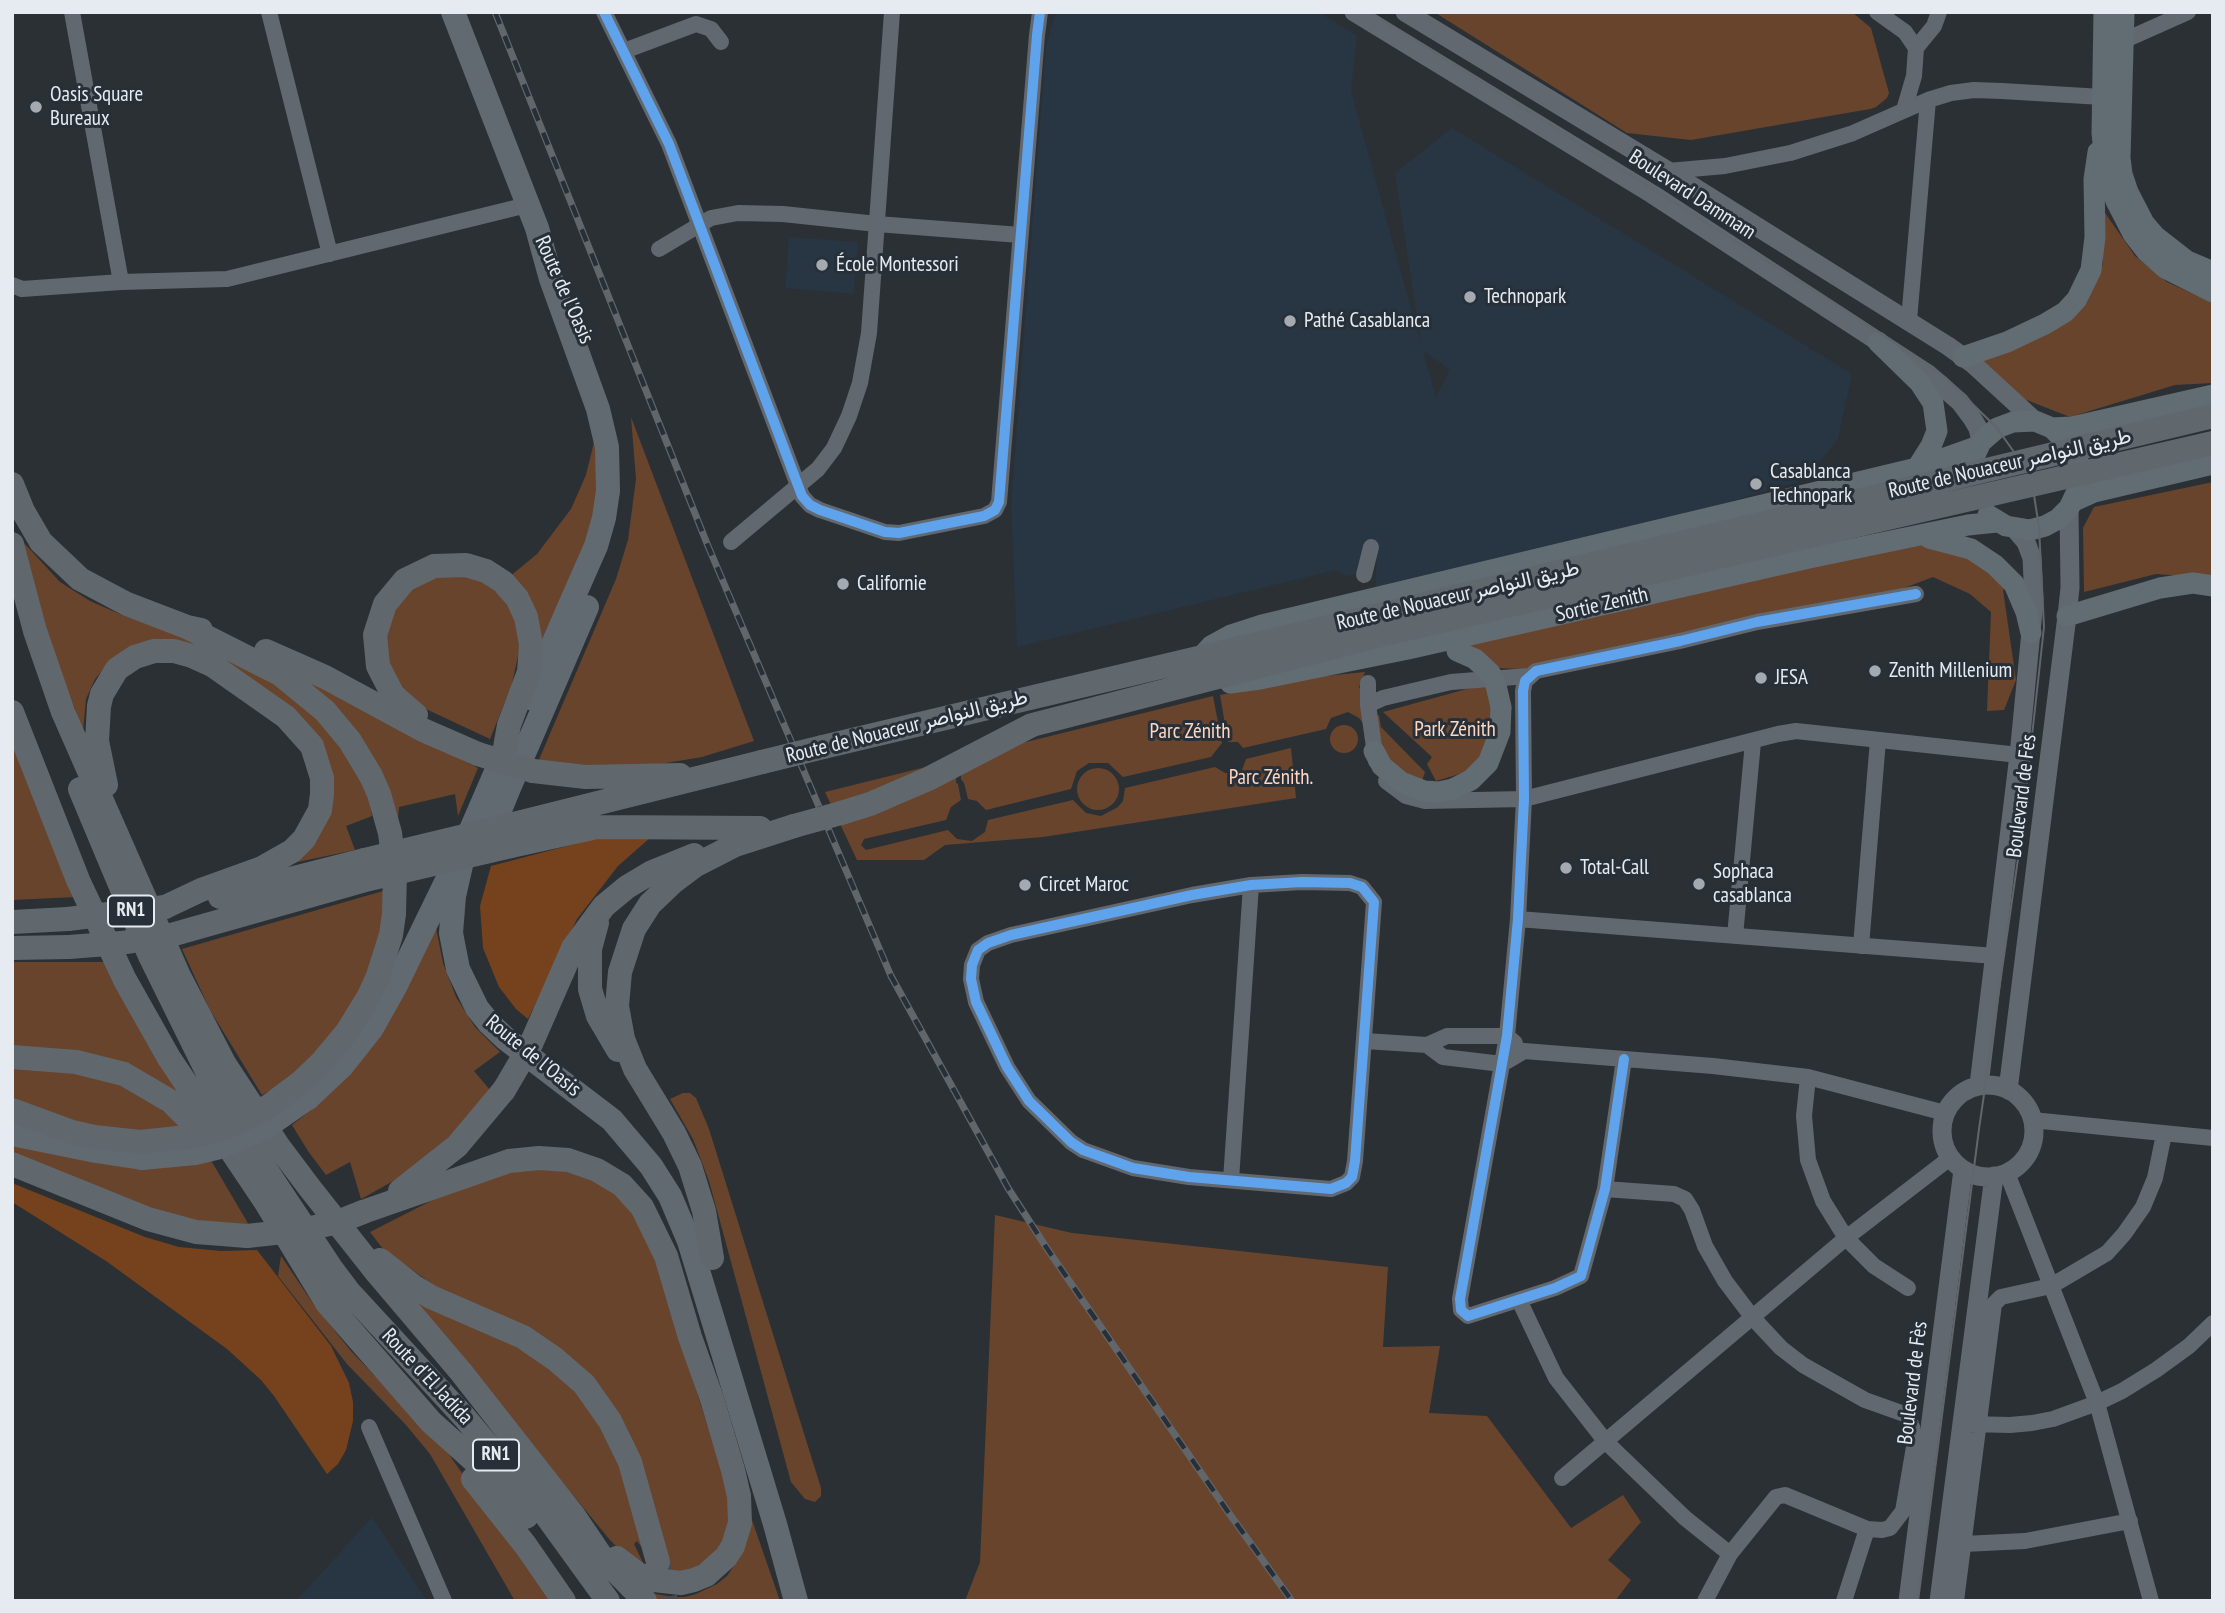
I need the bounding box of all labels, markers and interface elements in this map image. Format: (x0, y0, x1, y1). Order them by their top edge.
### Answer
place label: Oasis Square Bureaux (50, 82, 143, 132)
marker: Oasis Square Bureaux (28, 99, 44, 115)
street label: Boulevard Dammam (1624, 145, 1760, 245)
street label: Route de l'Oasis (529, 232, 599, 348)
place label: École Montessori (836, 252, 959, 278)
marker: École Montessori (814, 257, 830, 273)
place label: Technopark (1484, 284, 1566, 310)
marker: Technopark (1462, 289, 1478, 305)
place label: Pathé Casablanca (1304, 308, 1430, 334)
marker: Pathé Casablanca (1282, 313, 1298, 329)
street label: Route de Nouaceur طريق النواصر (1886, 424, 2134, 504)
place label: Casablanca Technopark (1770, 459, 1852, 509)
marker: Casablanca Technopark (1748, 476, 1764, 492)
street label: Route de Nouaceur طريق النواصر (1334, 556, 1582, 636)
place label: Californie (857, 571, 927, 597)
marker: Californie (835, 576, 851, 592)
street label: Sortie Zenith (1554, 582, 1650, 628)
place label: Zenith Millenium (1889, 658, 2012, 684)
marker: Zenith Millenium (1867, 663, 1883, 679)
place label: JESA (1775, 665, 1808, 691)
marker: JESA (1753, 670, 1769, 686)
street label: Route de Nouaceur طريق النواصر (784, 685, 1030, 769)
park label: Park Zénith (1414, 717, 1496, 743)
park label: Parc Zénith (1150, 719, 1230, 745)
street label: Boulevard de Fès (2002, 733, 2042, 859)
park label: Parc Zénith. (1229, 765, 1313, 791)
place label: Total-Call (1580, 855, 1649, 881)
place label: Sophaca casablanca (1713, 859, 1792, 909)
marker: Total-Call (1558, 860, 1574, 876)
place label: Circet Maroc (1039, 872, 1129, 898)
marker: Sophaca casablanca (1691, 876, 1707, 892)
marker: Circet Maroc (1017, 877, 1033, 893)
road number: RN1 (108, 896, 154, 926)
street label: Route de l'Oasis (480, 1010, 586, 1102)
street label: Boulevard de Fès (1893, 1320, 1933, 1446)
street label: Route d'El Jadida (376, 1324, 478, 1430)
road number: RN1 (473, 1440, 519, 1470)

